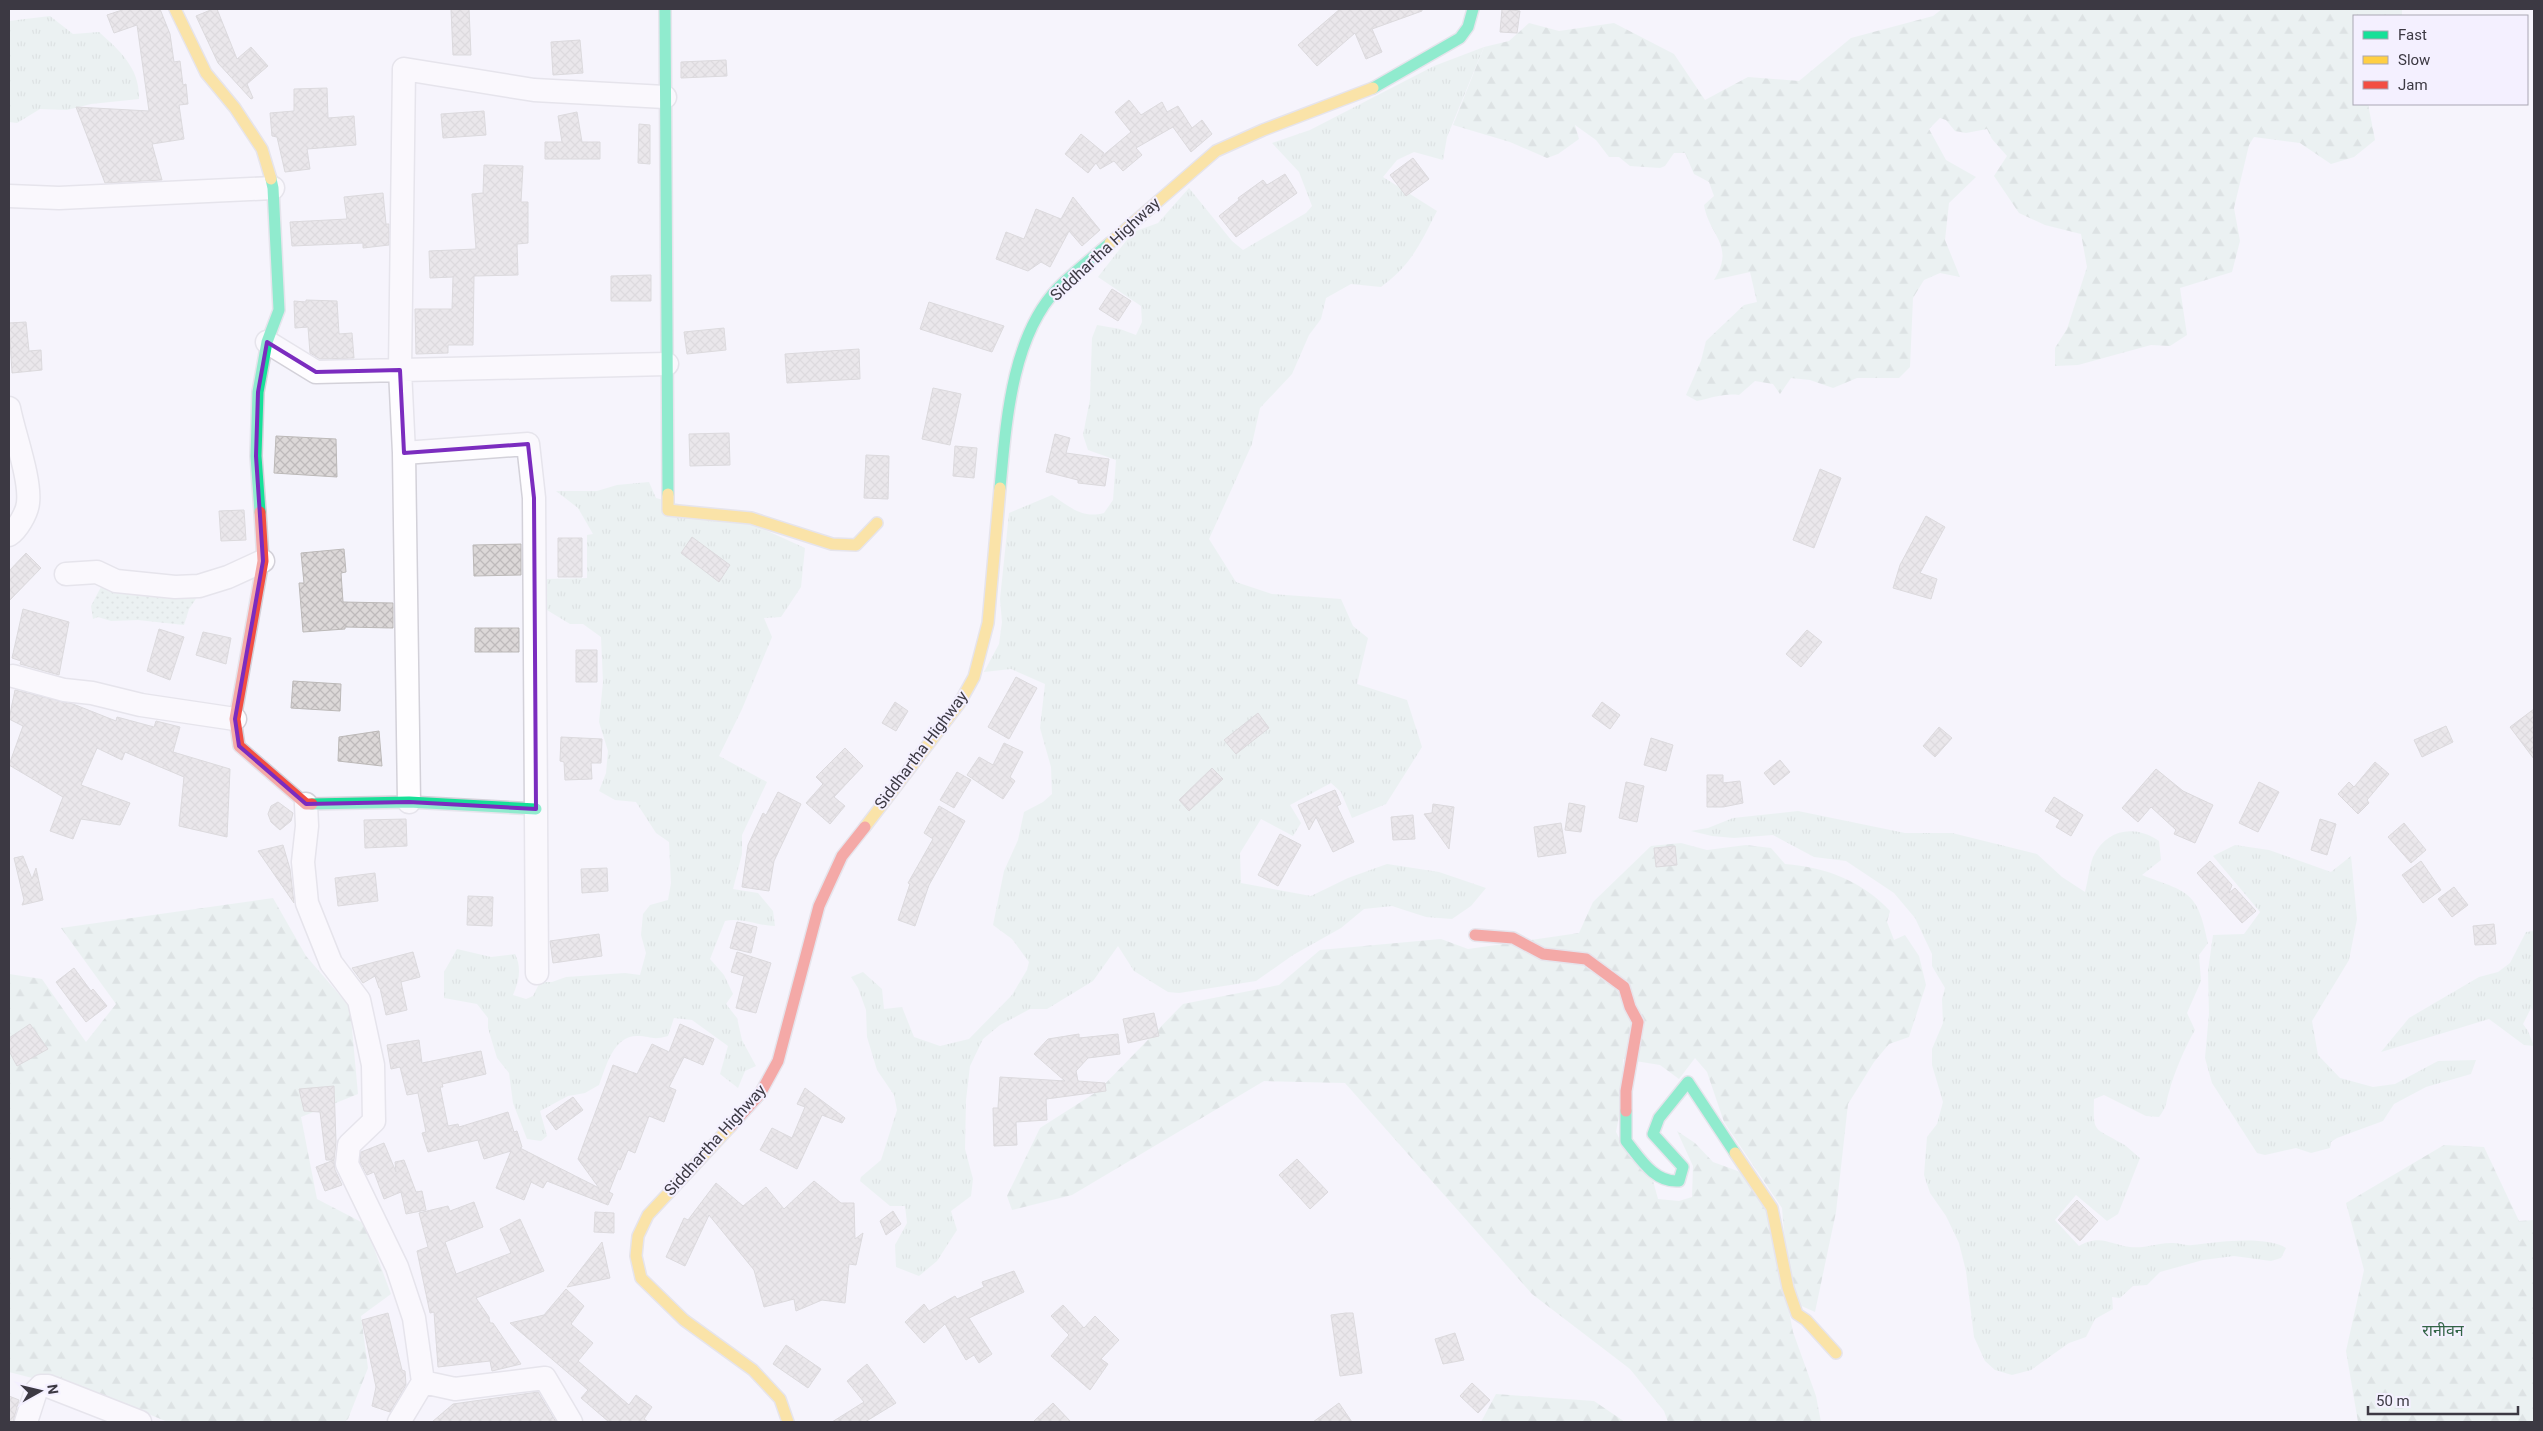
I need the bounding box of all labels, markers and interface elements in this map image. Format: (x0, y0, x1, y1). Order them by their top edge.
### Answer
legend (2353, 15, 2528, 105)
text: Fast (2398, 26, 2427, 44)
text: Slow (2398, 51, 2430, 69)
text: Jam (2398, 76, 2428, 94)
street label: Siddhartha Highway (1046, 193, 1164, 305)
street label: Siddhartha Highway (870, 687, 972, 813)
street label: Siddhartha Highway (660, 1080, 770, 1199)
park label: रानीवन (2422, 1321, 2465, 1340)
north arrow (15, 1366, 65, 1416)
text: N (44, 1383, 61, 1395)
scale bar (2368, 1384, 2518, 1416)
text: 50 m (2376, 1392, 2410, 1410)

